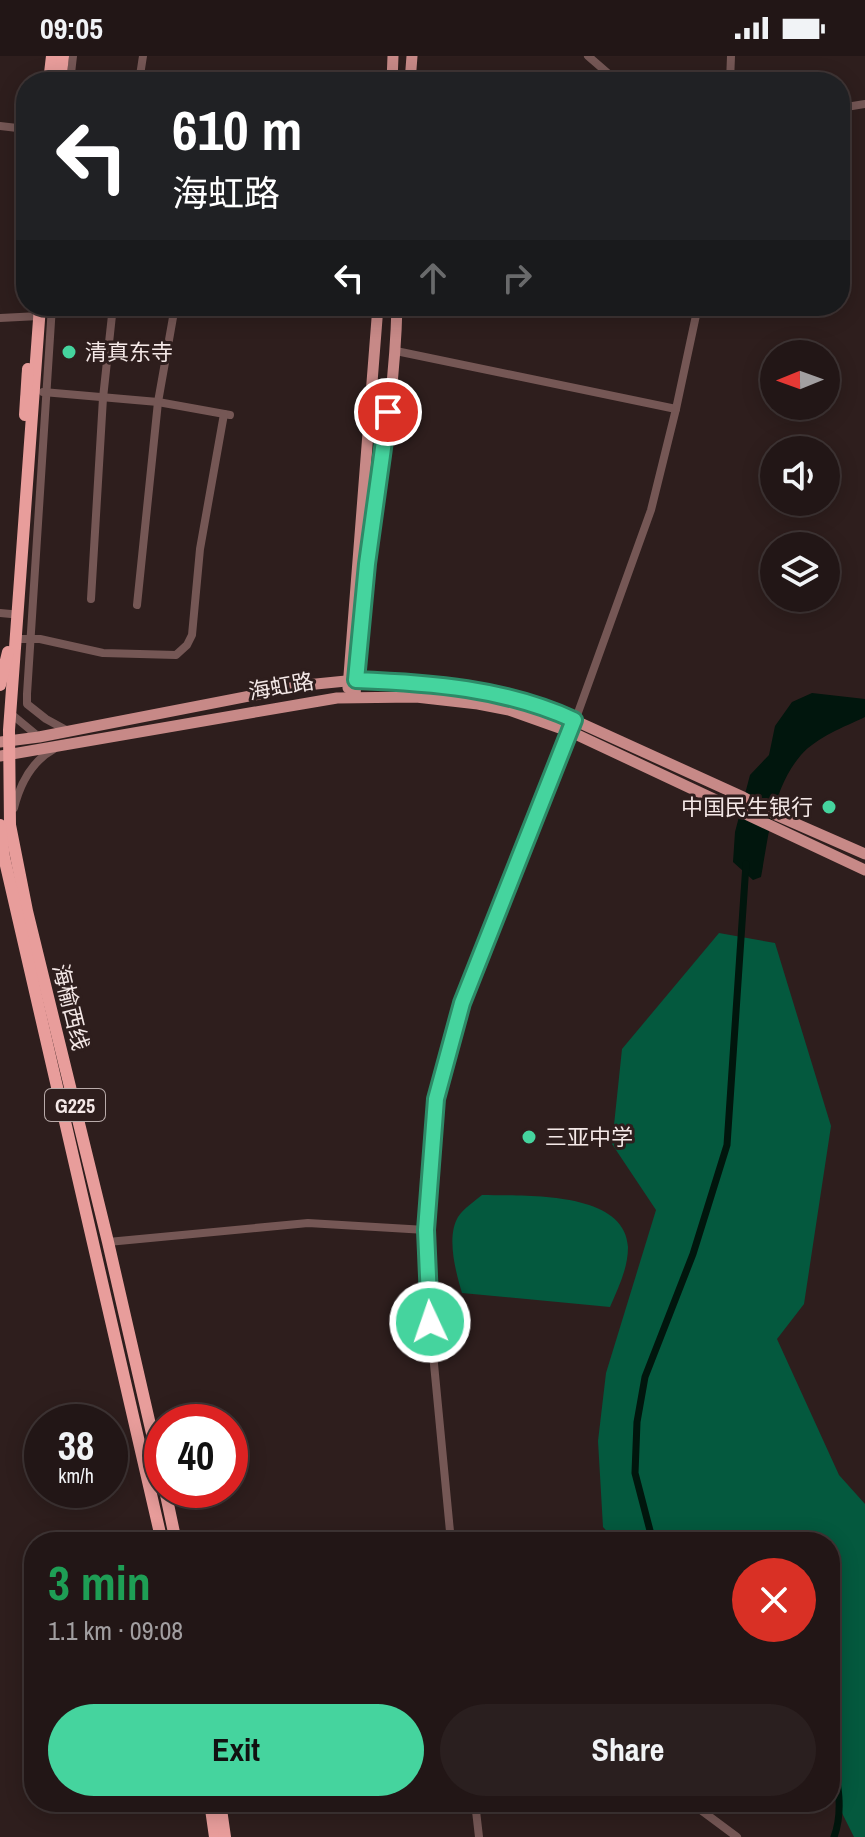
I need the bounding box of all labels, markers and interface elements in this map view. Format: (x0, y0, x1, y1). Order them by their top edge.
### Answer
text: 09:05 (40, 8, 103, 48)
text: 610 m (172, 92, 302, 167)
icon: left (40, 104, 144, 208)
text: 海虹路 (172, 169, 280, 217)
icon: left (327, 256, 371, 300)
icon: ahead (411, 256, 455, 300)
icon: right (495, 256, 539, 300)
place label: 清真东寺 (85, 337, 173, 367)
north arrow (760, 340, 840, 420)
map controls (760, 340, 840, 612)
marker: 清真东寺 (60, 343, 78, 361)
pin (354, 378, 422, 446)
icon: arrive (366, 390, 410, 434)
button: sound (760, 436, 840, 516)
button: layers (760, 532, 840, 612)
street label: 海虹路 (246, 665, 316, 707)
place label: 中国民生银行 (681, 792, 813, 822)
marker: 中国民生银行 (820, 798, 838, 816)
street label: 海榆西线 (46, 961, 96, 1053)
road number: G225 (45, 1089, 105, 1121)
place label: 三亚中学 (545, 1122, 633, 1152)
marker: 三亚中学 (520, 1128, 538, 1146)
position arrow (388, 1280, 472, 1364)
speed limit sign: 40 (144, 1404, 248, 1508)
text: 38 (58, 1419, 94, 1472)
text: km/h (58, 1462, 94, 1489)
text: 3 min (48, 1550, 151, 1615)
button: close (732, 1558, 816, 1642)
text: 1.1 km · 09:08 (48, 1613, 183, 1648)
button: Exit (48, 1704, 424, 1796)
button: Share (440, 1704, 816, 1796)

